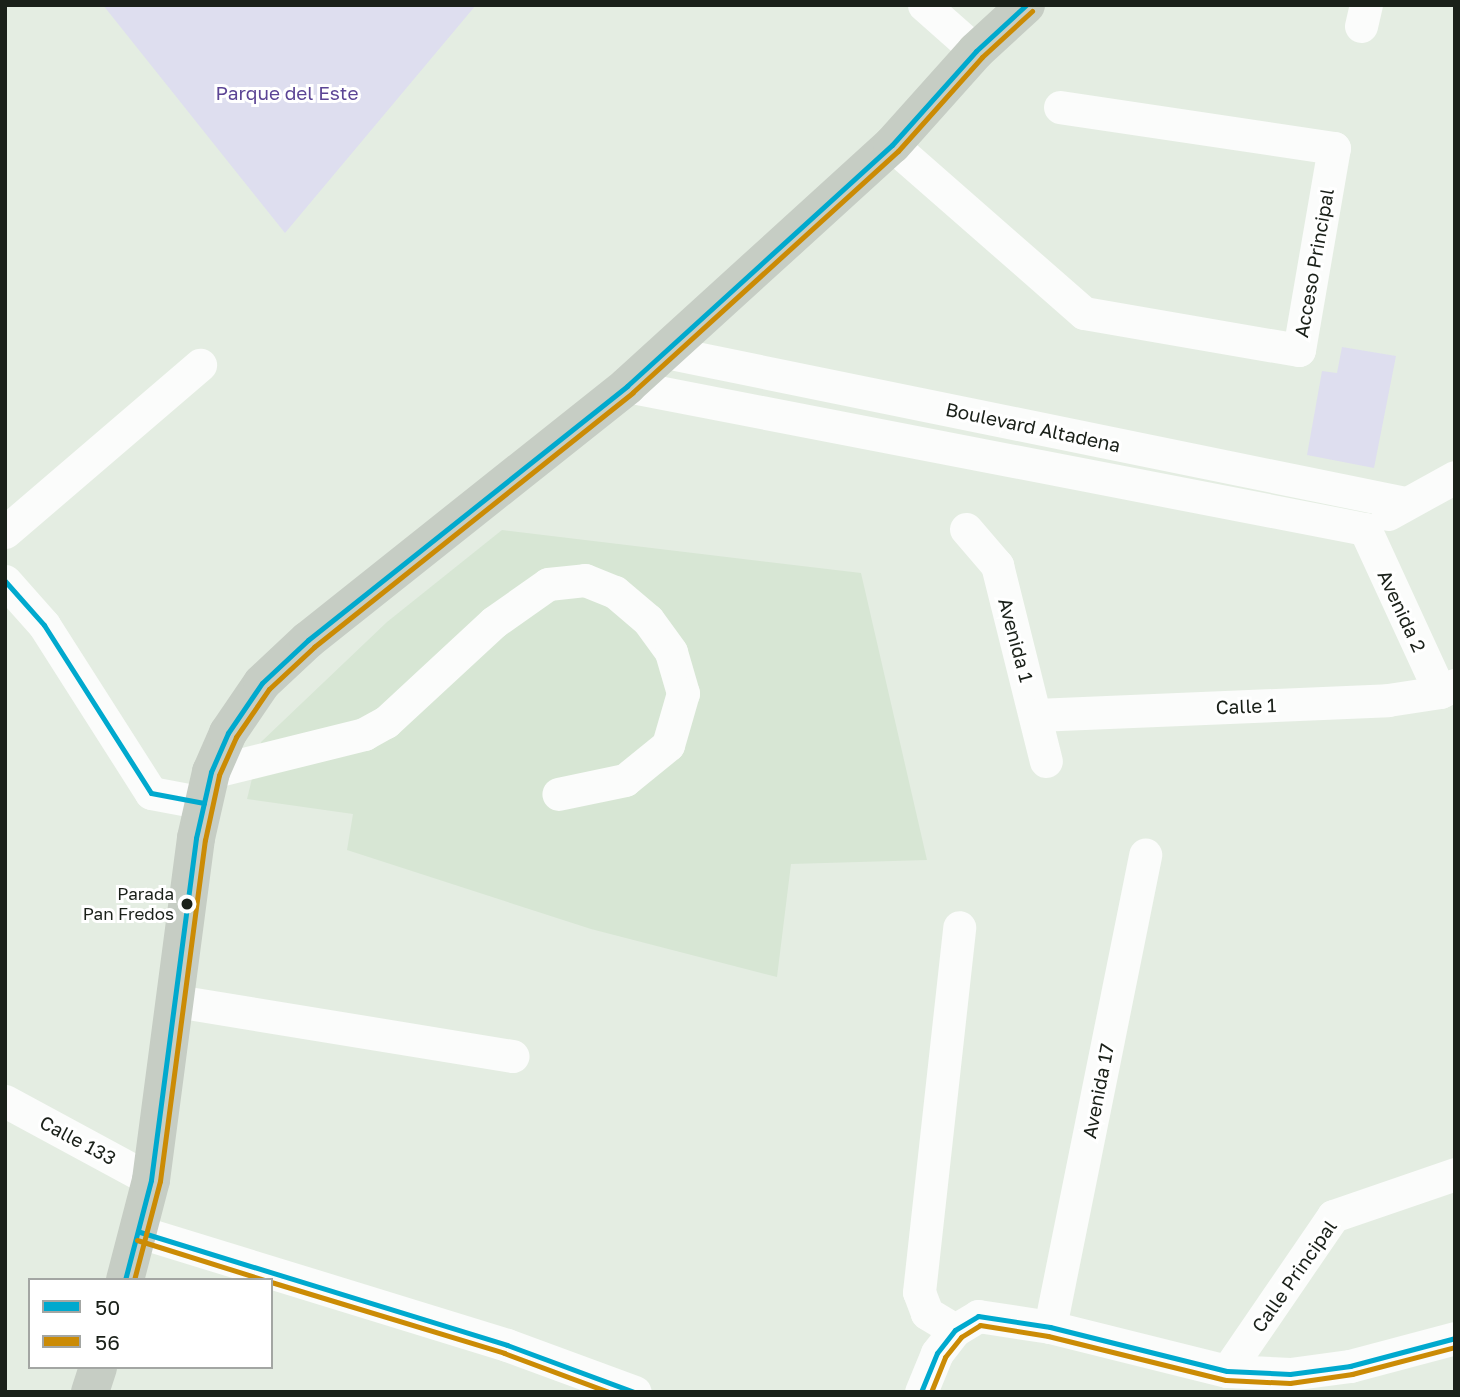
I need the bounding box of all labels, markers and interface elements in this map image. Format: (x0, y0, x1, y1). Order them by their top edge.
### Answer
park label: Parque del Este (216, 82, 358, 104)
street label: Acceso Principal (1290, 187, 1338, 339)
street label: Boulevard Altadena (944, 397, 1122, 457)
street label: Avenida 2 (1373, 566, 1431, 656)
street label: Avenida 1 (994, 595, 1038, 685)
street label: Calle 1 (1215, 694, 1277, 718)
place label: Parada Pan Fredos (83, 884, 174, 924)
marker: Parada Pan Fredos (180, 897, 194, 911)
street label: Avenida 17 (1078, 1042, 1118, 1140)
street label: Calle 133 (36, 1110, 120, 1170)
street label: Calle Principal (1247, 1215, 1341, 1337)
legend (28, 1278, 273, 1369)
text: 50 (95, 1294, 120, 1320)
text: 56 (95, 1329, 120, 1355)

